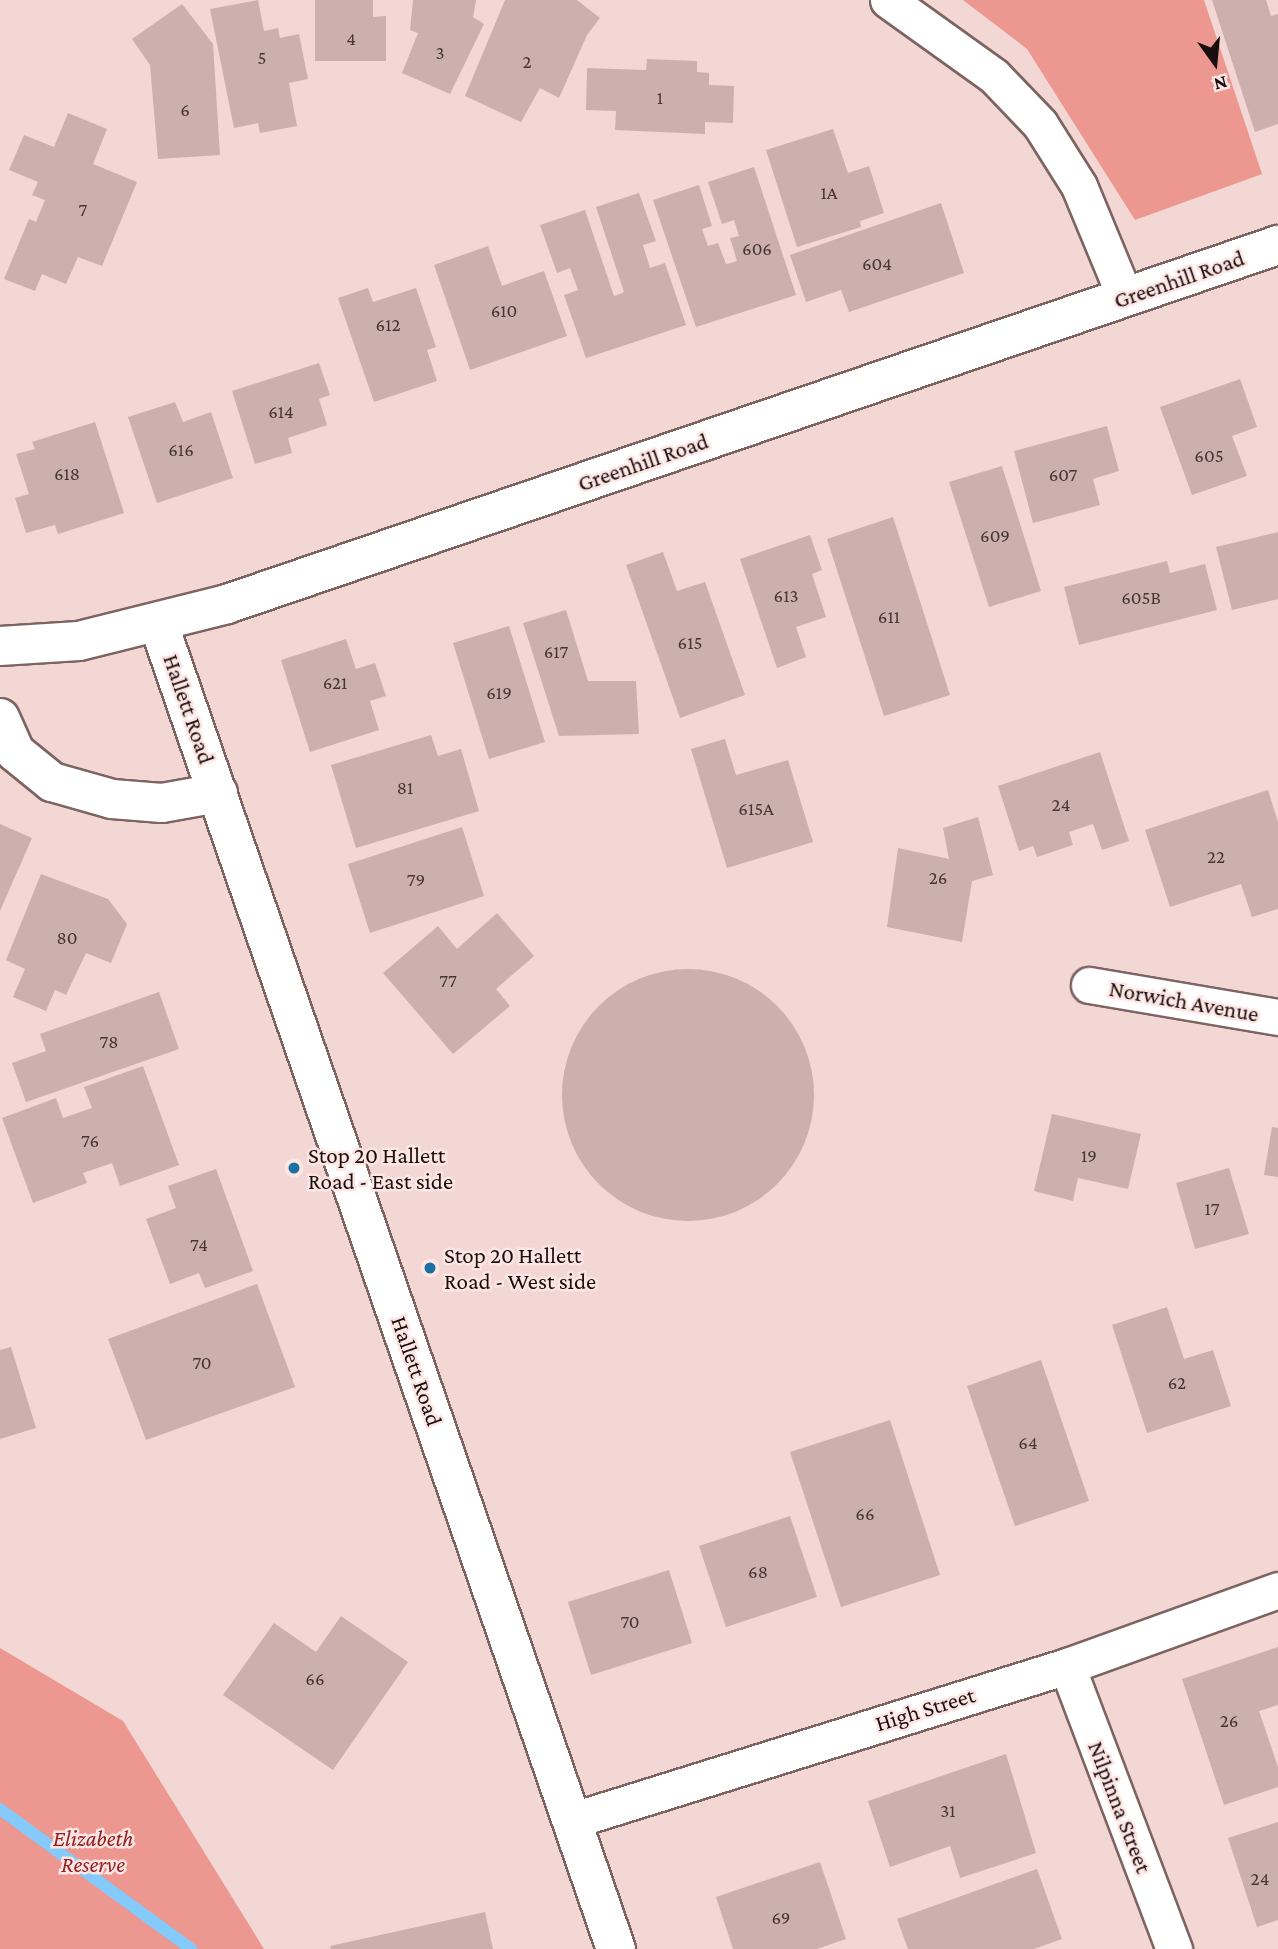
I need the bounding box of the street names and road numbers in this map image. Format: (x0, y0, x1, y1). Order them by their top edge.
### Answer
street label: Greenhill Road (1110, 244, 1248, 314)
street label: Greenhill Road (574, 427, 712, 497)
street label: Hallett Road (157, 651, 221, 767)
street label: Norwich Avenue (1107, 974, 1261, 1028)
street label: Hallett Road (385, 1313, 449, 1429)
street label: High Street (872, 1681, 978, 1737)
street label: Nilpinna Street (1082, 1737, 1158, 1877)

